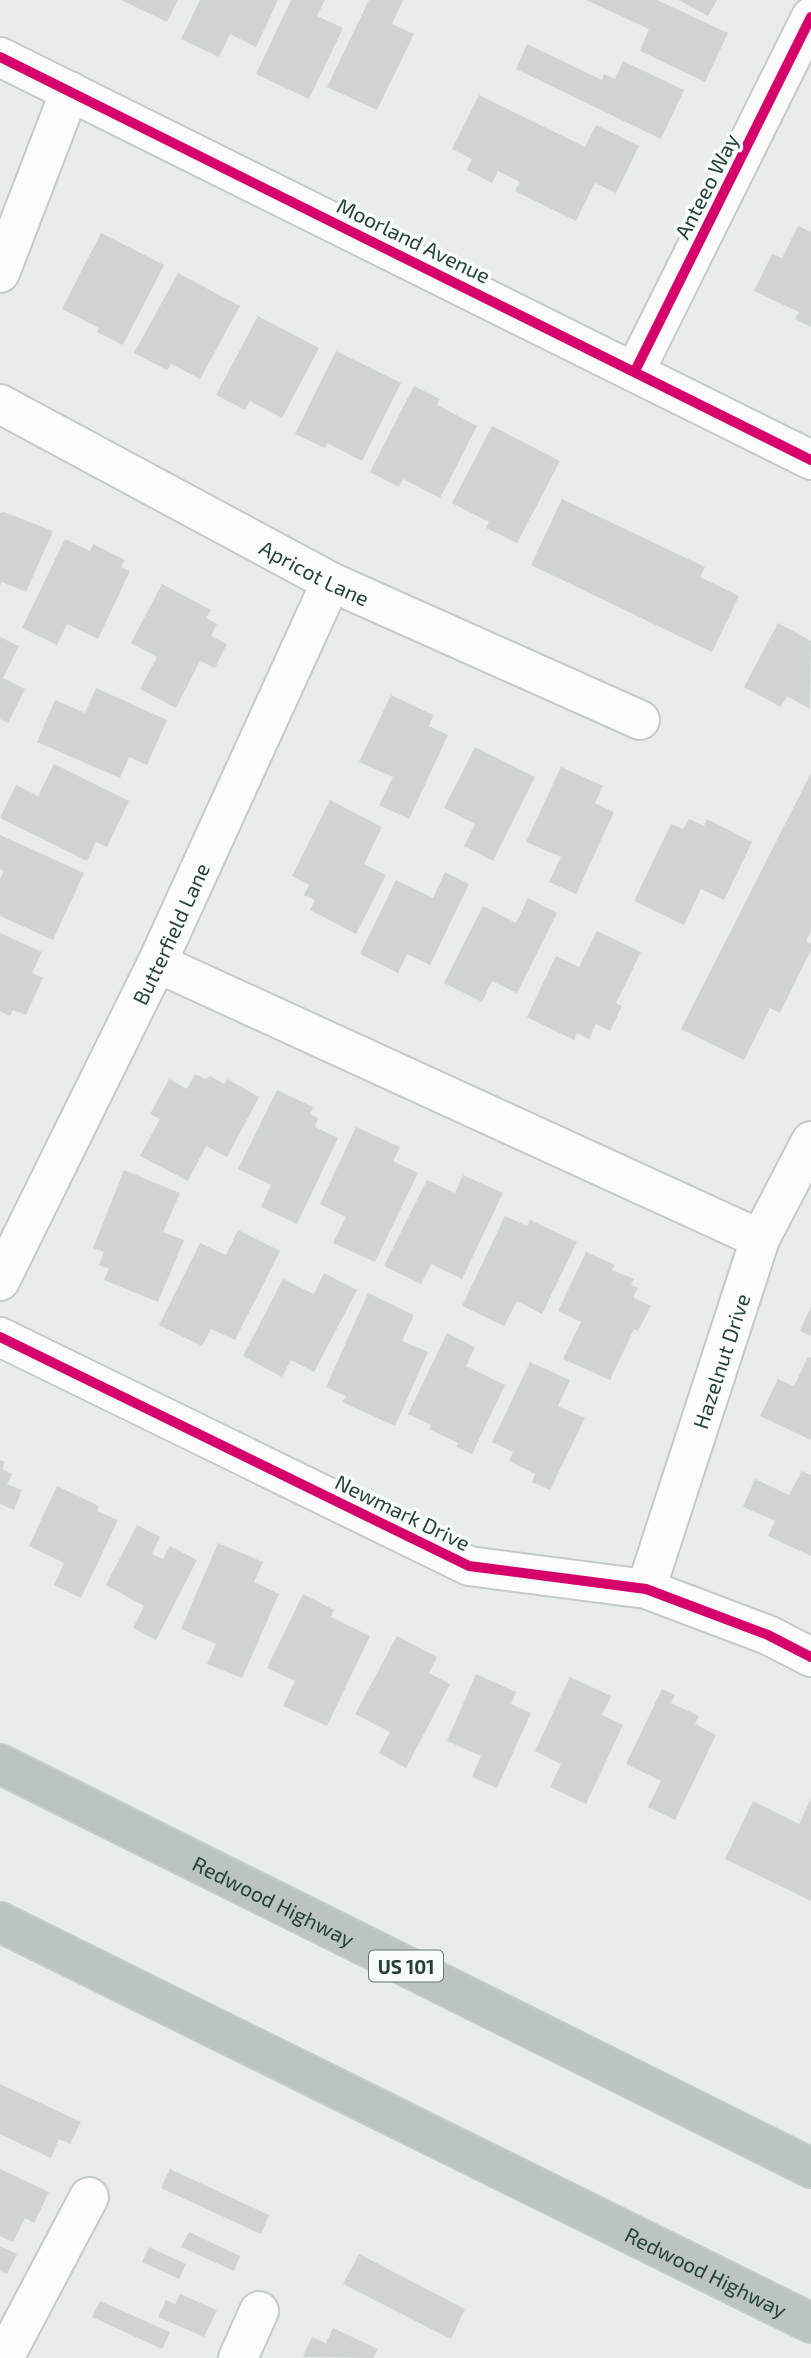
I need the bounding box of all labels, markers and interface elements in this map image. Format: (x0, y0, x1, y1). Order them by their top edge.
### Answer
street label: Anteeo Way (669, 129, 743, 243)
street label: Moorland Avenue (333, 192, 495, 288)
street label: Apricot Lane (256, 534, 373, 610)
street label: Butterfield Lane (126, 859, 214, 1008)
street label: Hazelnut Drive (687, 1290, 754, 1432)
street label: Newmark Drive (332, 1469, 474, 1555)
street label: Redwood Highway (189, 1850, 359, 1951)
road number: US 101 (369, 1950, 443, 1982)
street label: Redwood Highway (621, 2221, 791, 2322)

